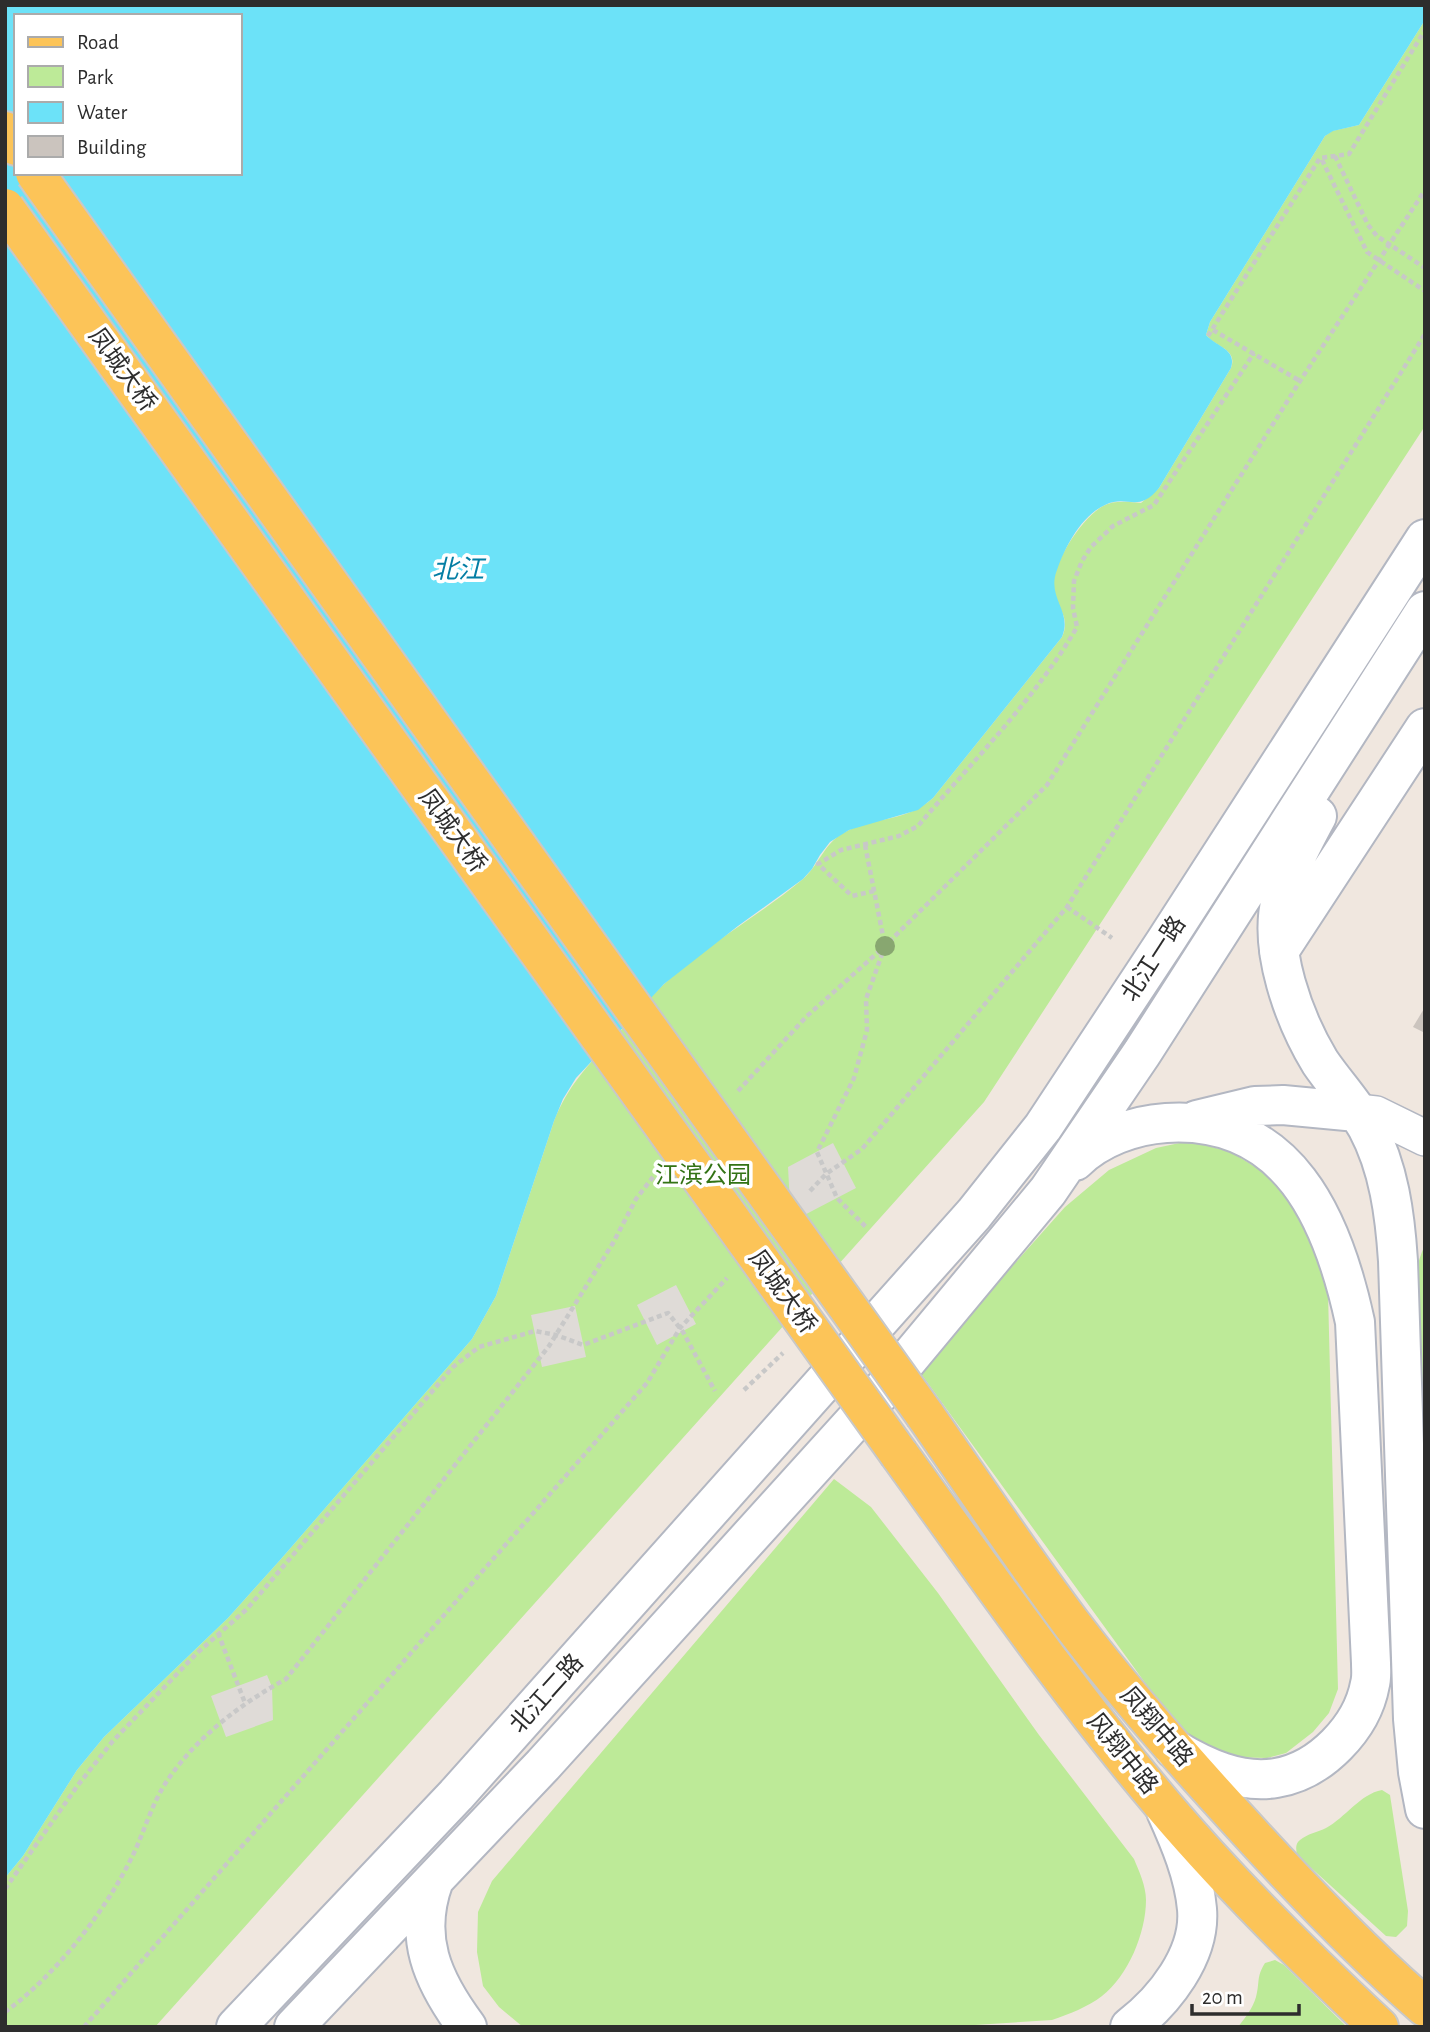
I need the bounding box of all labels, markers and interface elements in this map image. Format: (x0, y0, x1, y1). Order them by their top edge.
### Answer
legend (14, 14, 242, 175)
text: Road (77, 32, 119, 53)
text: Park (77, 67, 114, 88)
text: Water (77, 102, 127, 123)
text: Building (77, 137, 147, 158)
street label: 凤城大桥 (84, 323, 162, 416)
water label: 北江 (432, 556, 487, 583)
street label: 凤城大桥 (414, 784, 492, 877)
street label: 北江一路 (1116, 911, 1190, 1006)
park label: 江滨公园 (655, 1162, 751, 1188)
street label: 凤城大桥 (744, 1245, 822, 1338)
street label: 北江二路 (504, 1649, 588, 1738)
street label: 凤翔中路 (1115, 1682, 1198, 1771)
street label: 风翔中路 (1082, 1708, 1163, 1799)
scale bar (1192, 1972, 1299, 2016)
text: 20 m (1202, 1987, 1243, 2008)

